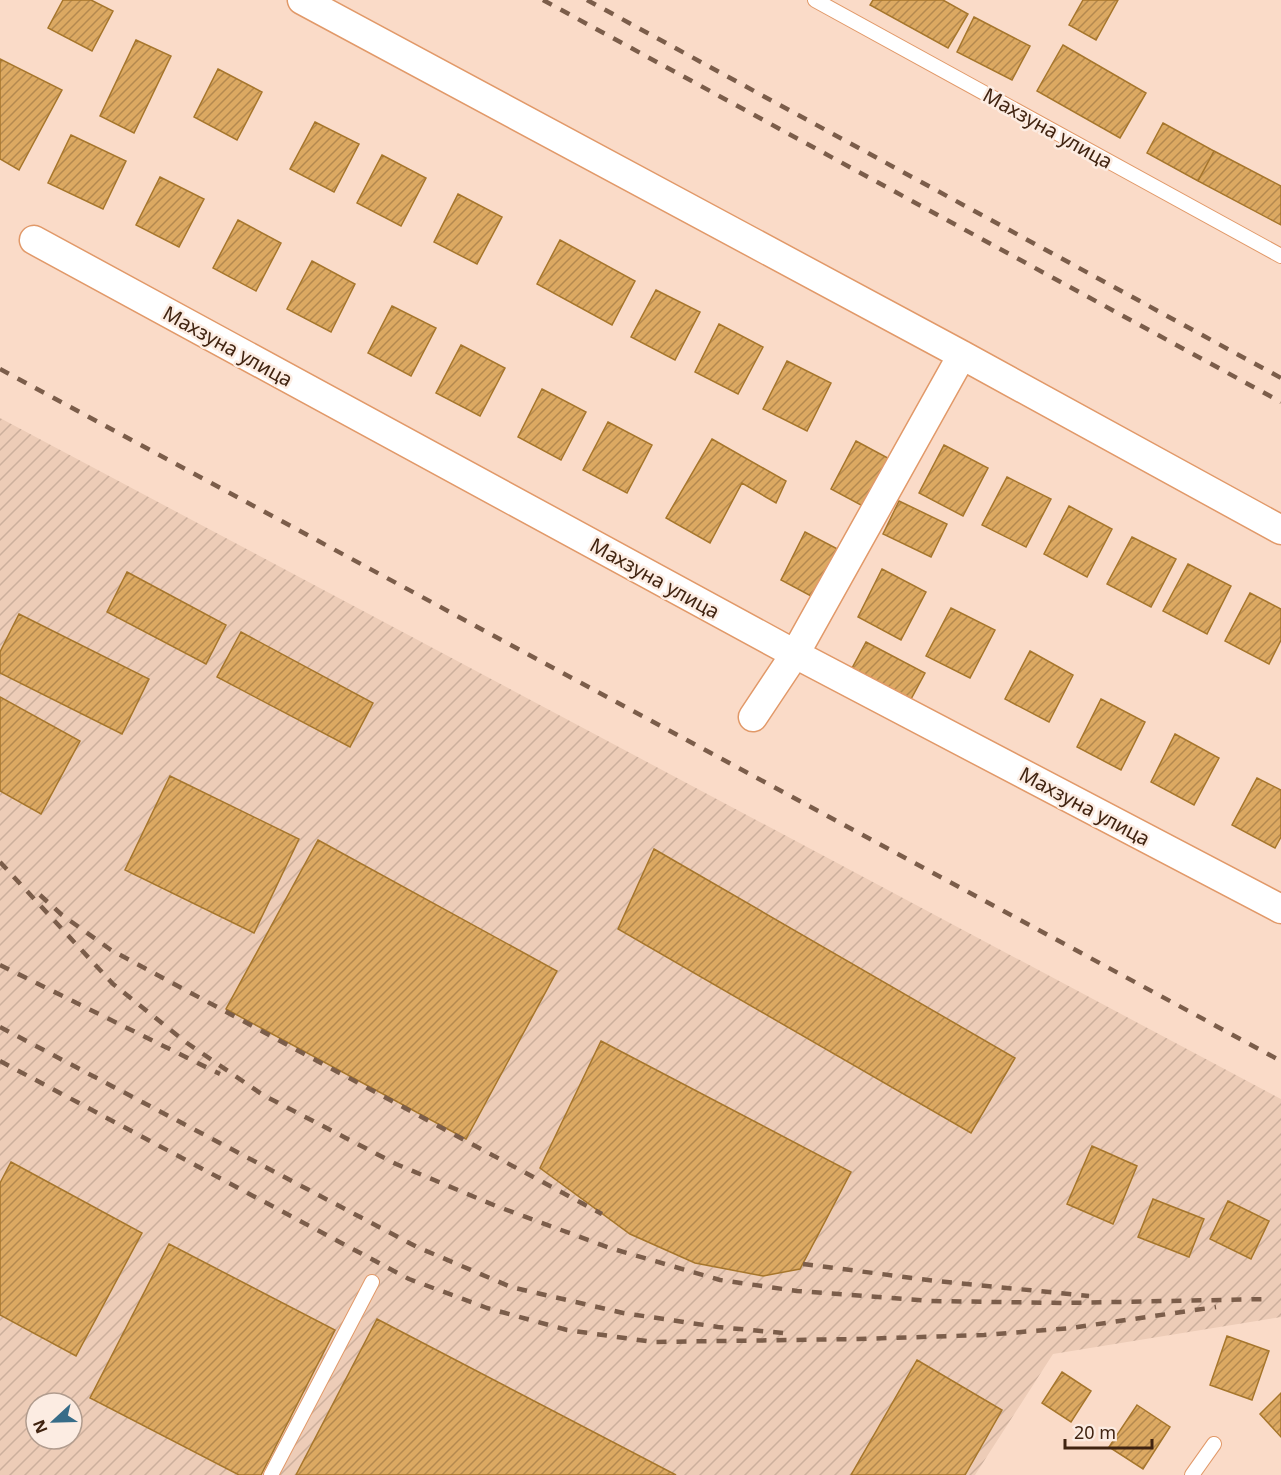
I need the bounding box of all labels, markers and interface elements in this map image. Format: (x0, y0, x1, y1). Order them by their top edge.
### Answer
street label: Махзуна улица (978, 81, 1118, 175)
street label: Махзуна улица (158, 299, 298, 393)
street label: Махзуна улица (585, 531, 725, 625)
street label: Махзуна улица (1015, 760, 1155, 852)
north arrow (24, 1391, 84, 1451)
scale bar (1065, 1412, 1152, 1450)
text: N (27, 1416, 53, 1437)
text: 20 m (1074, 1420, 1116, 1444)

